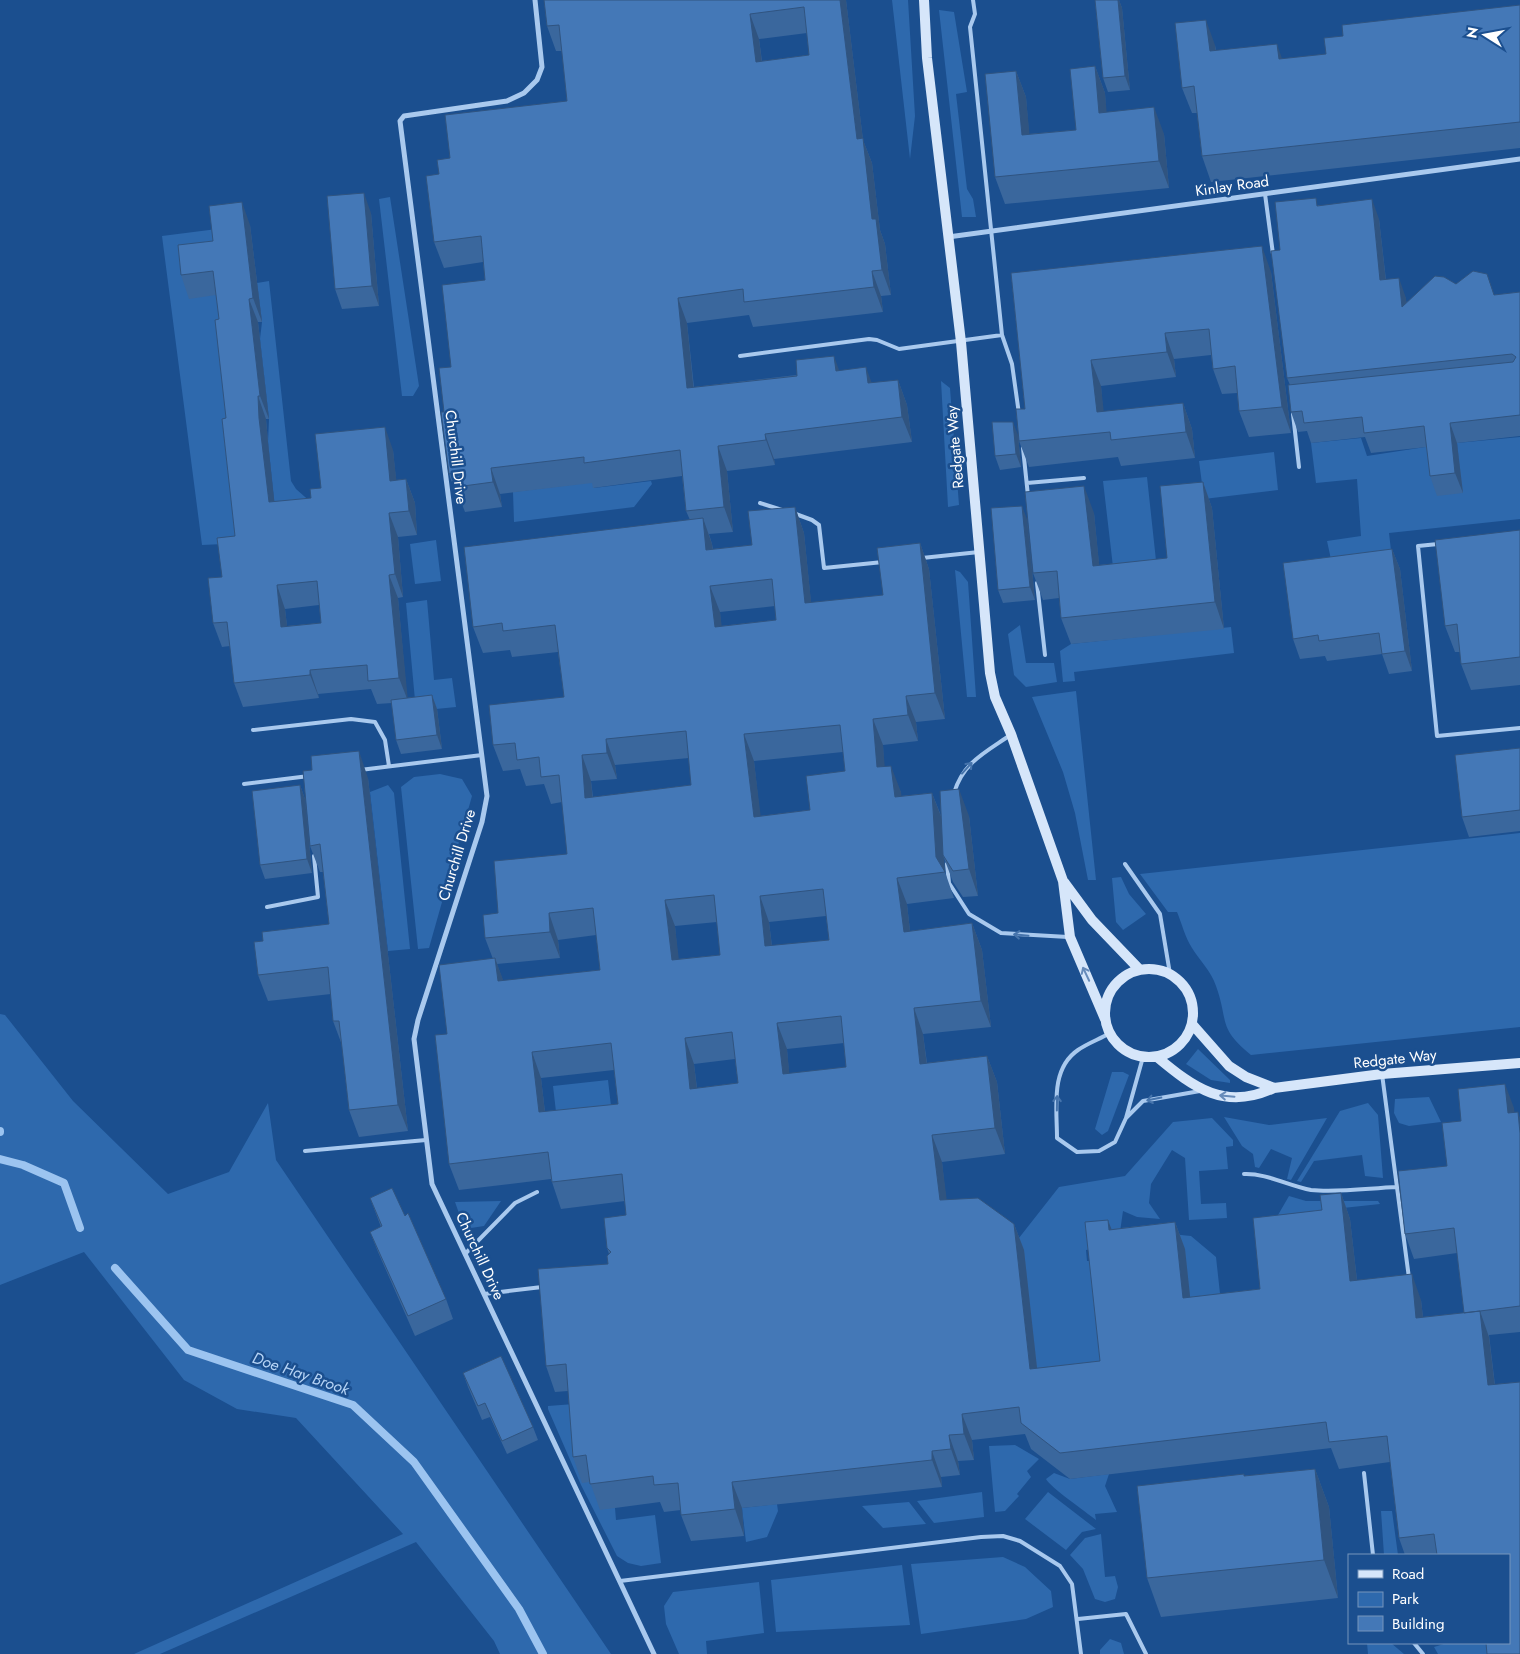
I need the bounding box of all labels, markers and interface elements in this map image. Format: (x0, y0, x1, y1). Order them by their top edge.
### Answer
north arrow (1460, 10, 1510, 60)
text: N (1461, 25, 1483, 40)
street label: Kinlay Road (1194, 170, 1270, 202)
street label: Redgate Way (940, 404, 970, 489)
street label: Churchill Drive (439, 409, 473, 506)
one-way arrow (961, 762, 972, 775)
street label: Churchill Drive (433, 806, 481, 903)
one-way arrow (1014, 930, 1030, 940)
one-way arrow (1081, 967, 1090, 982)
street label: Redgate Way (1352, 1044, 1438, 1074)
one-way arrow (1219, 1091, 1235, 1100)
one-way arrow (1147, 1094, 1163, 1104)
one-way arrow (1052, 1095, 1062, 1111)
street label: Churchill Drive (450, 1208, 510, 1304)
water label: Doe Hay Brook (249, 1346, 353, 1401)
legend (1348, 1554, 1510, 1644)
text: Road (1392, 1563, 1424, 1585)
text: Park (1392, 1588, 1419, 1610)
text: Building (1392, 1613, 1444, 1635)

